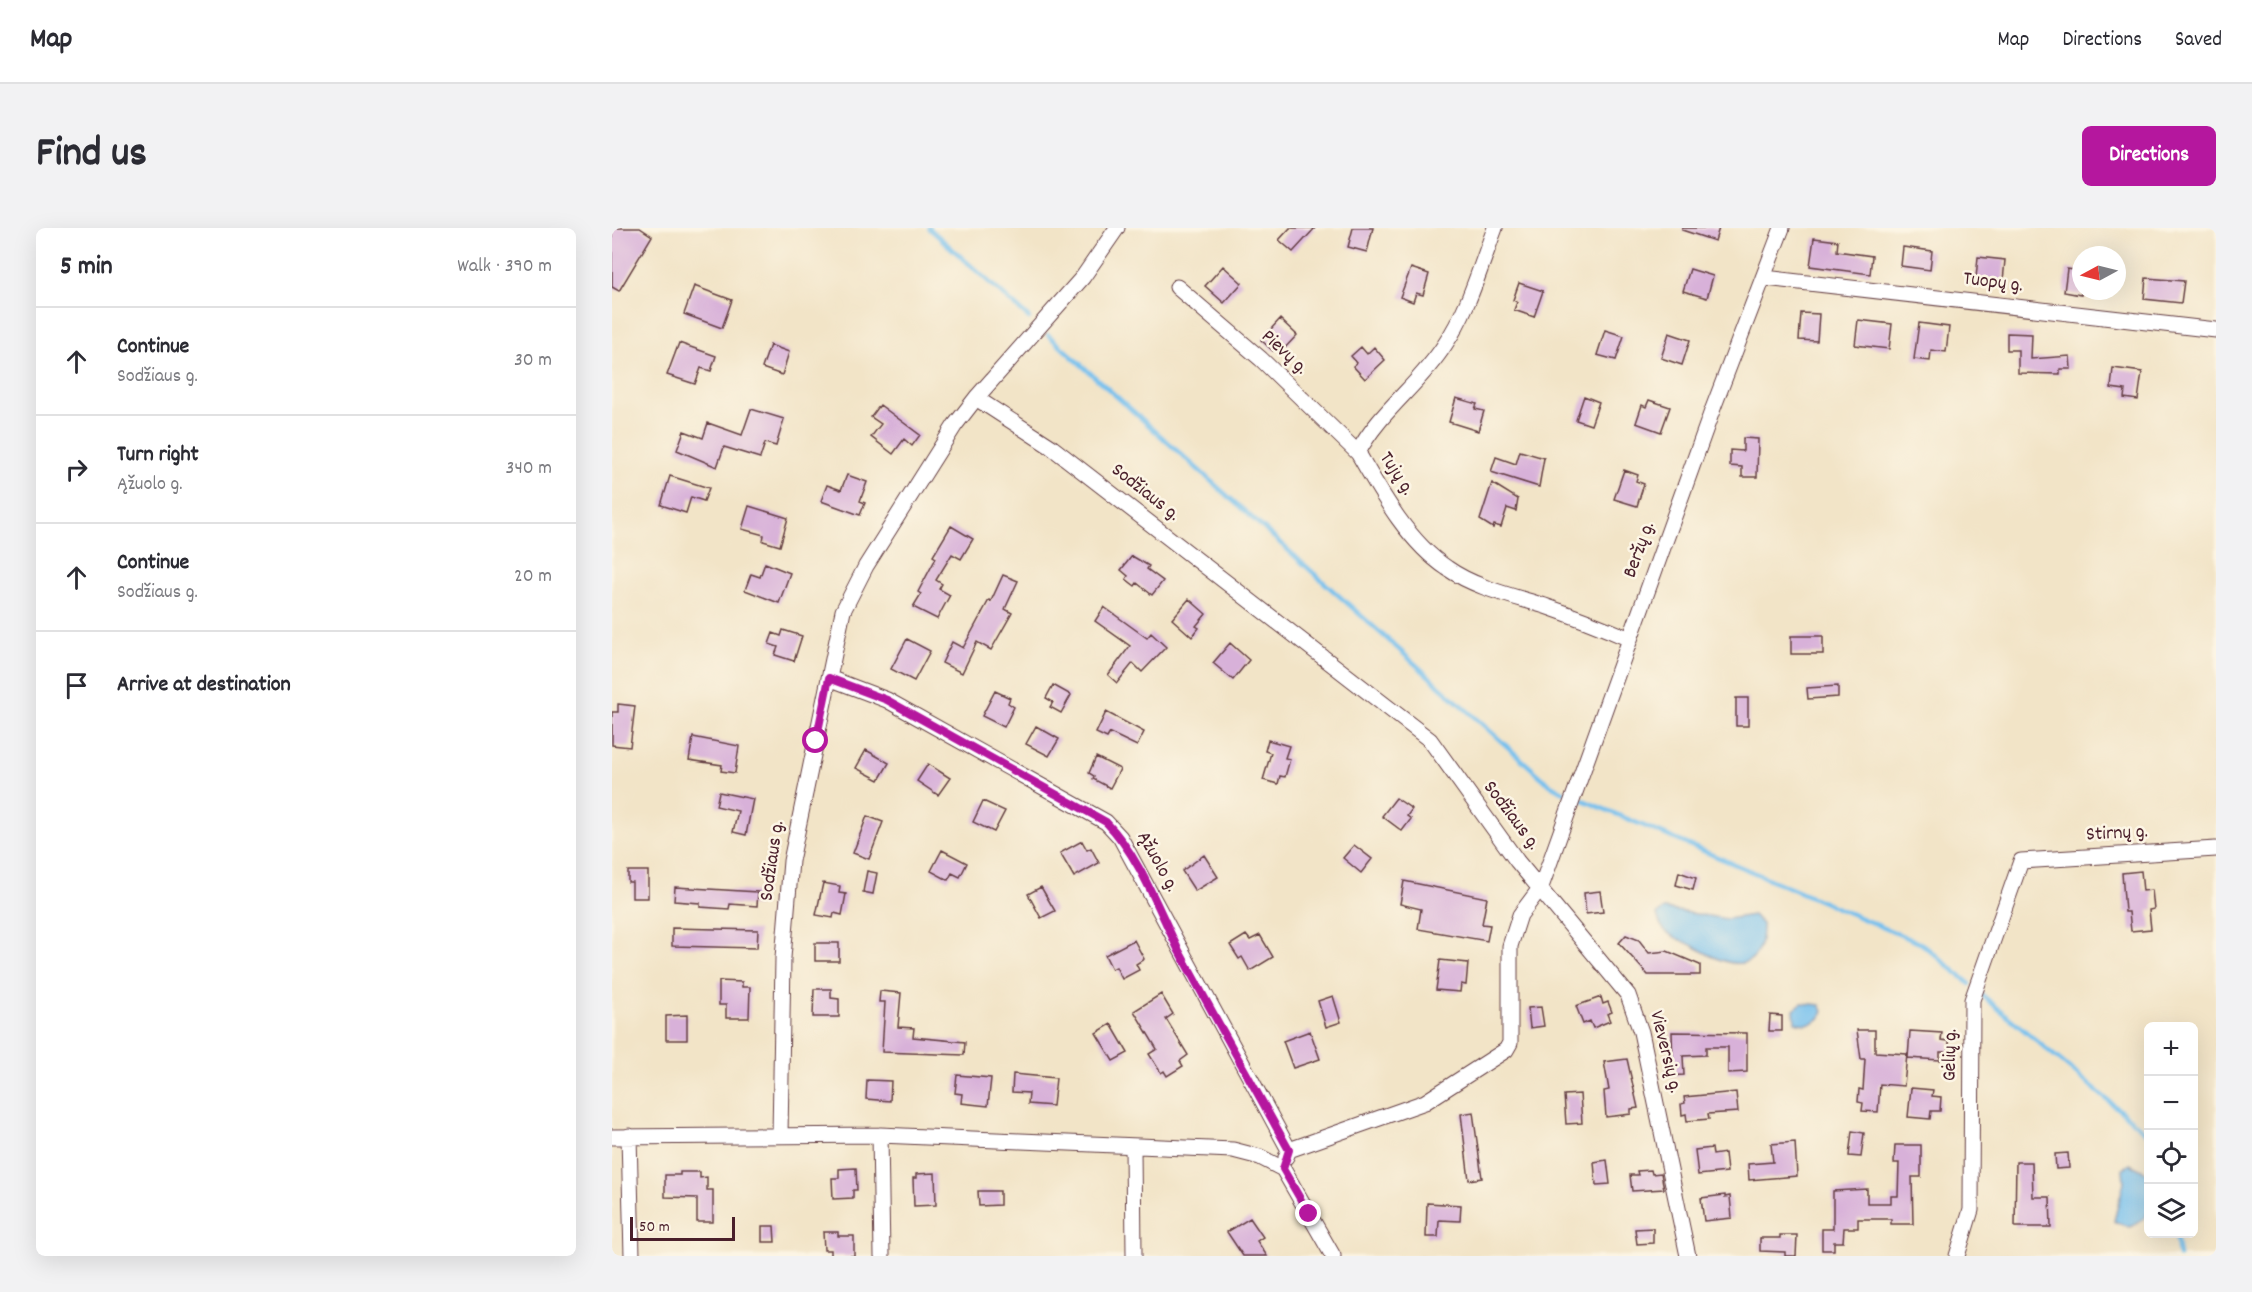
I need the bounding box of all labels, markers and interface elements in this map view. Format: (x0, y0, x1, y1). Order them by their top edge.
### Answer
text: Map (30, 21, 72, 61)
text: Map (1998, 26, 2029, 56)
text: Directions (2062, 26, 2142, 56)
text: Saved (2175, 26, 2222, 56)
text: Find us (36, 126, 147, 186)
button: Directions (2082, 126, 2216, 186)
north arrow (2072, 246, 2126, 300)
text: 5 min (60, 249, 113, 286)
text: Walk · 390 m (457, 253, 552, 281)
street label: Tuopų g. (1962, 265, 2024, 301)
street label: Pievų g. (1254, 324, 1314, 382)
text: Continue (117, 332, 189, 363)
icon: ahead (60, 345, 93, 378)
text: 30 m (514, 347, 552, 375)
text: Sodžiaus g. (117, 363, 198, 391)
text: Turn right (117, 440, 199, 471)
street label: Tujų g. (1371, 447, 1421, 501)
icon: right (60, 453, 93, 486)
text: 340 m (506, 455, 552, 483)
street label: Sodžiaus g. (1105, 457, 1185, 529)
text: Ąžuolo g. (117, 471, 183, 499)
street label: Beržų g. (1617, 518, 1663, 582)
text: Continue (117, 548, 189, 579)
icon: ahead (60, 561, 93, 594)
text: 20 m (514, 563, 552, 591)
text: Sodžiaus g. (117, 579, 198, 607)
icon: arrive (60, 669, 93, 702)
text: Arrive at destination (117, 670, 291, 701)
route start (802, 727, 828, 753)
street label: Sodžiaus g. (1476, 775, 1546, 857)
street label: Stirnų g. (2085, 818, 2149, 850)
street label: Sodžiaus g. (754, 819, 792, 903)
street label: Ąžuolo g. (1129, 826, 1185, 898)
street label: Vieversių g. (1641, 1008, 1689, 1096)
map controls (2144, 1022, 2198, 1238)
button: + (2144, 1022, 2198, 1076)
street label: Gėlių g. (1937, 1029, 1965, 1081)
button: − (2144, 1076, 2198, 1130)
button: locate (2144, 1130, 2198, 1184)
button: layers (2144, 1184, 2198, 1238)
route end (1295, 1200, 1321, 1226)
scale bar (630, 1214, 735, 1242)
text: 50 m (639, 1216, 670, 1239)

